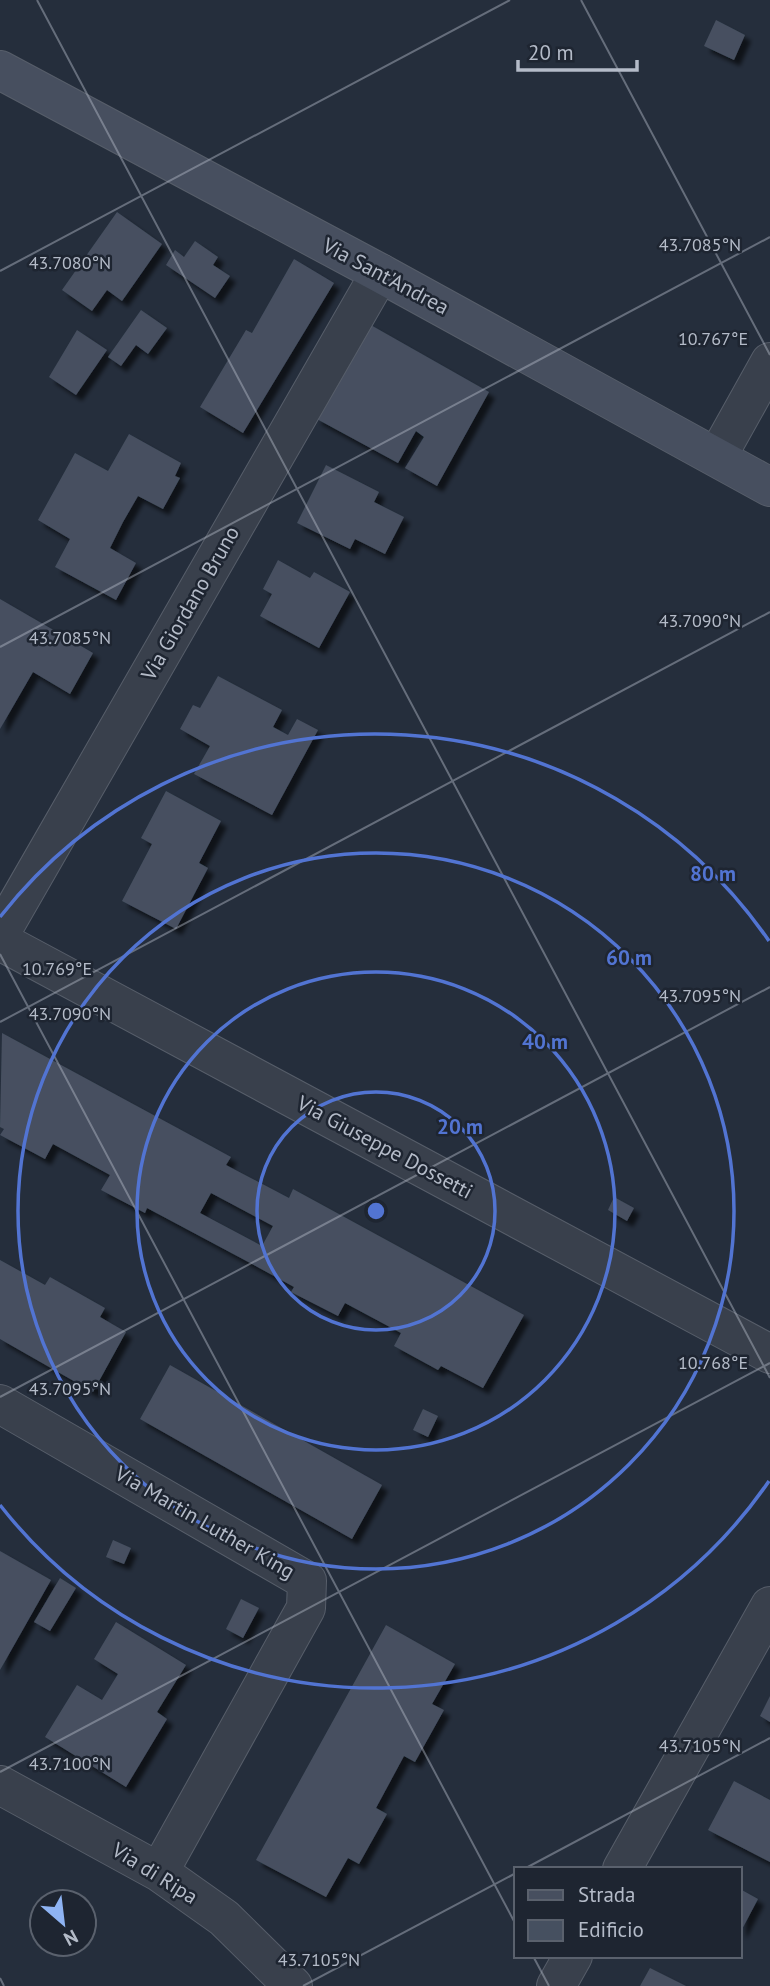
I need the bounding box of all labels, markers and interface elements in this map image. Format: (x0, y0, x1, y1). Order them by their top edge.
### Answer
scale bar (518, 28, 637, 72)
text: 20 m (528, 39, 574, 66)
street label: Via Sant'Andrea (317, 231, 454, 321)
text: 43.7085°N (659, 233, 741, 256)
text: 43.7080°N (29, 251, 111, 274)
text: 10.767°E (678, 327, 748, 350)
street label: Via Giordano Bruno (134, 521, 245, 686)
text: 43.7090°N (659, 609, 741, 632)
text: 43.7085°N (29, 626, 111, 649)
text: 80 m (690, 860, 736, 887)
text: 60 m (606, 944, 652, 971)
text: 10.769°E (22, 957, 92, 980)
text: 43.7095°N (659, 984, 741, 1007)
text: 43.7090°N (29, 1002, 111, 1025)
text: 40 m (522, 1028, 568, 1055)
street label: Via Giuseppe Dossetti (292, 1089, 477, 1205)
text: 20 m (437, 1113, 483, 1140)
centre of rings (364, 1199, 388, 1223)
text: 10.768°E (678, 1351, 748, 1374)
text: 43.7095°N (29, 1377, 111, 1400)
street label: Via Martin Luther King (109, 1459, 300, 1584)
text: 43.7105°N (659, 1734, 741, 1757)
text: 43.7100°N (29, 1752, 111, 1775)
street label: Via di Ripa (106, 1836, 203, 1910)
legend (514, 1867, 742, 1958)
text: Strada (578, 1881, 636, 1908)
north arrow (28, 1888, 98, 1958)
text: Edificio (578, 1916, 644, 1943)
text: N (60, 1924, 82, 1952)
text: 43.7105°N (278, 1948, 360, 1971)

